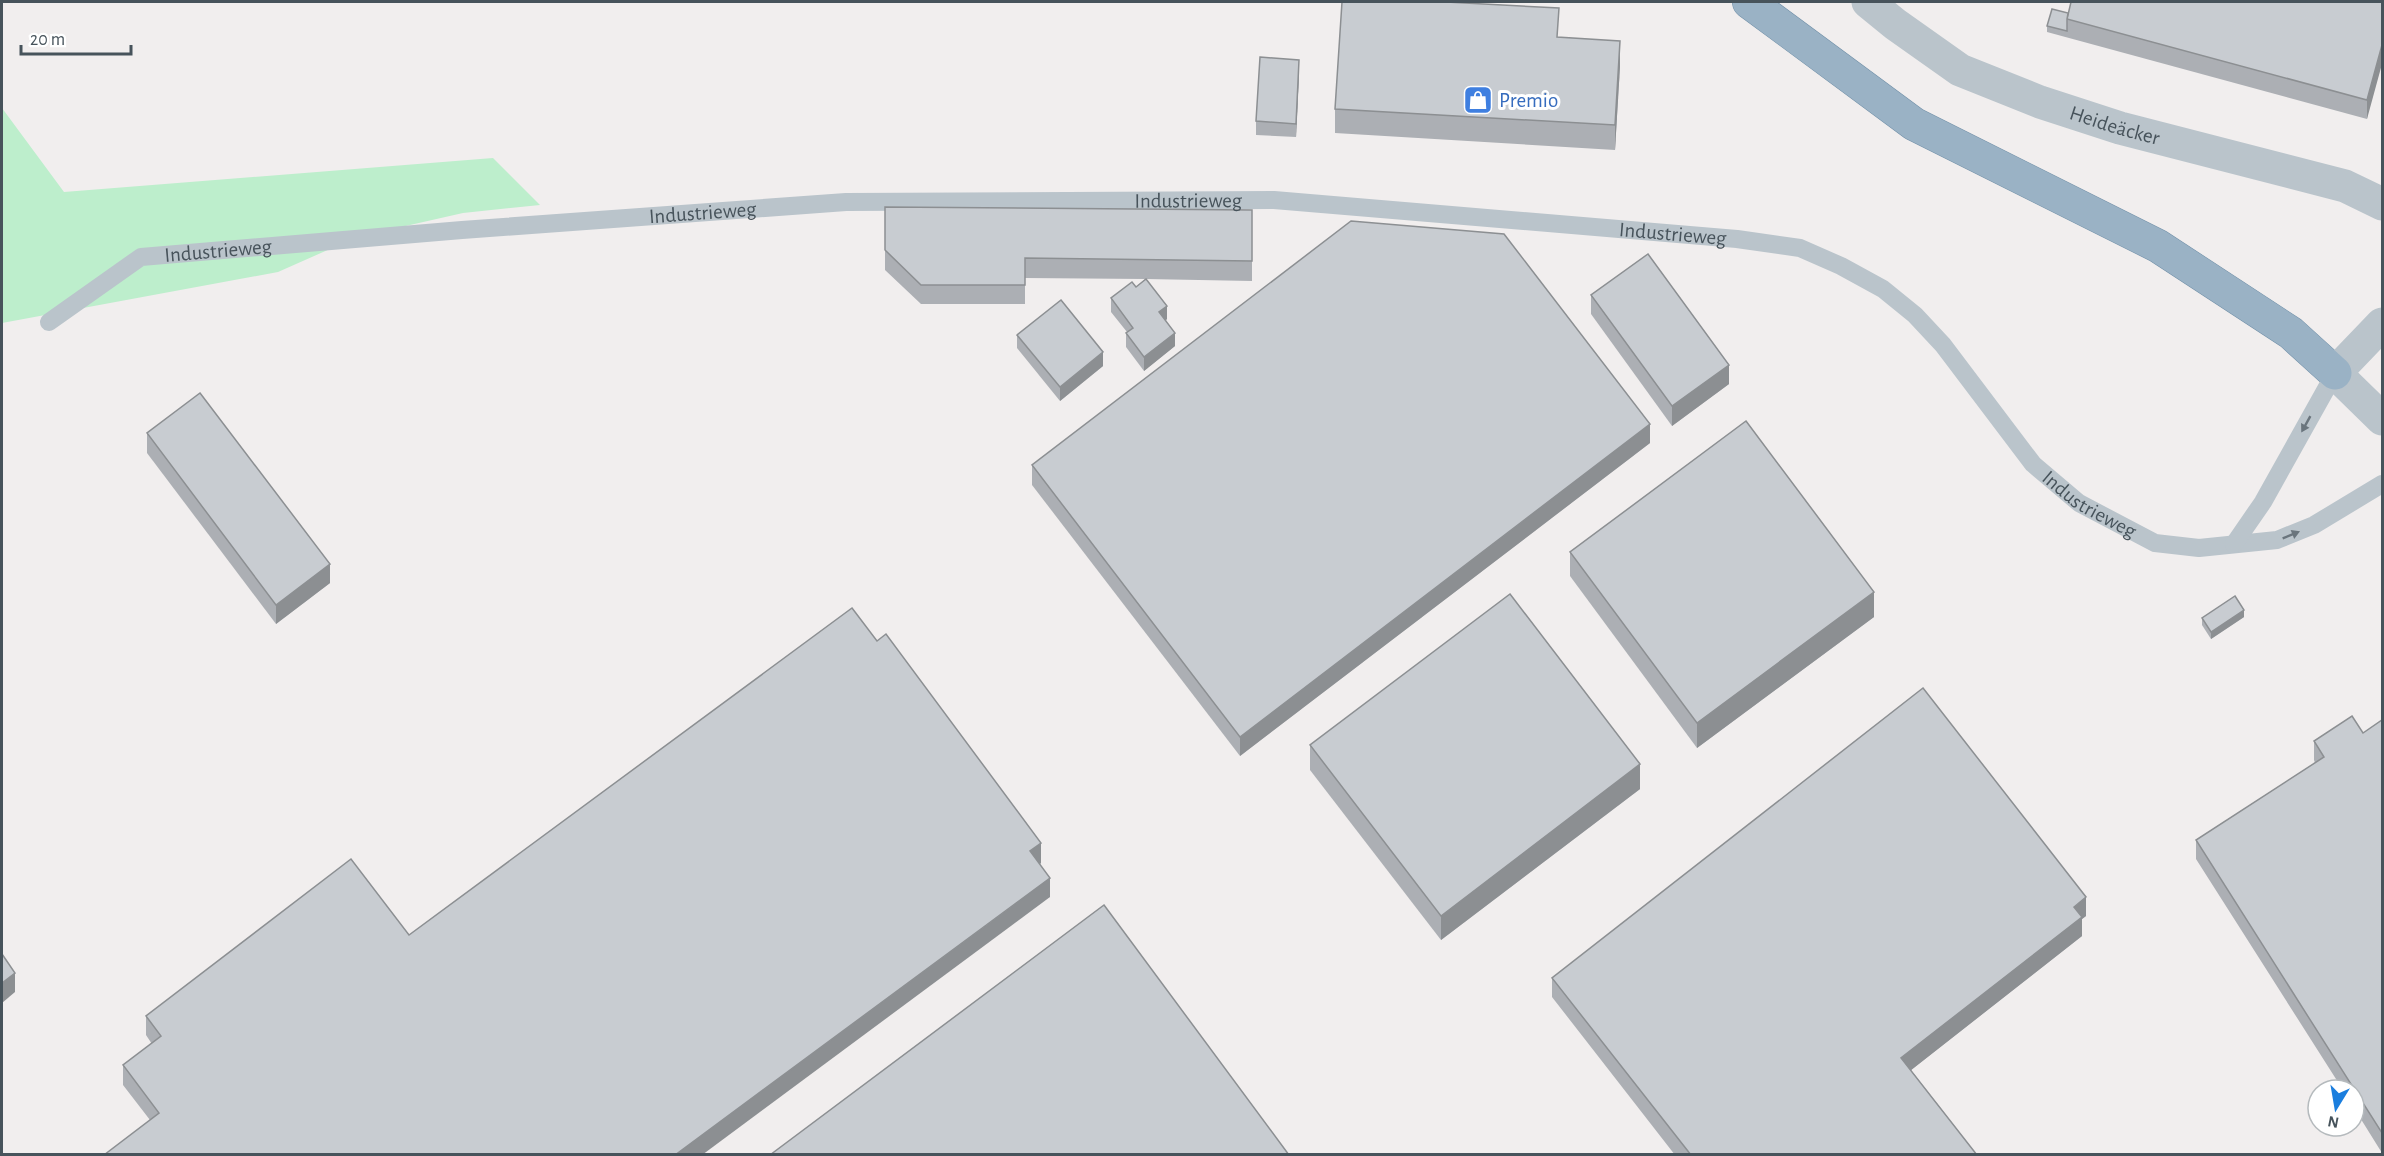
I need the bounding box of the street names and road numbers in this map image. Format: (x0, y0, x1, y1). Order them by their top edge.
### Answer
street label: Heideäcker (2067, 102, 2162, 149)
street label: Industrieweg (1134, 190, 1243, 212)
street label: Industrieweg (648, 199, 758, 227)
street label: Industrieweg (1618, 219, 1728, 249)
street label: Industrieweg (164, 236, 273, 266)
street label: Industrieweg (2038, 467, 2140, 543)

